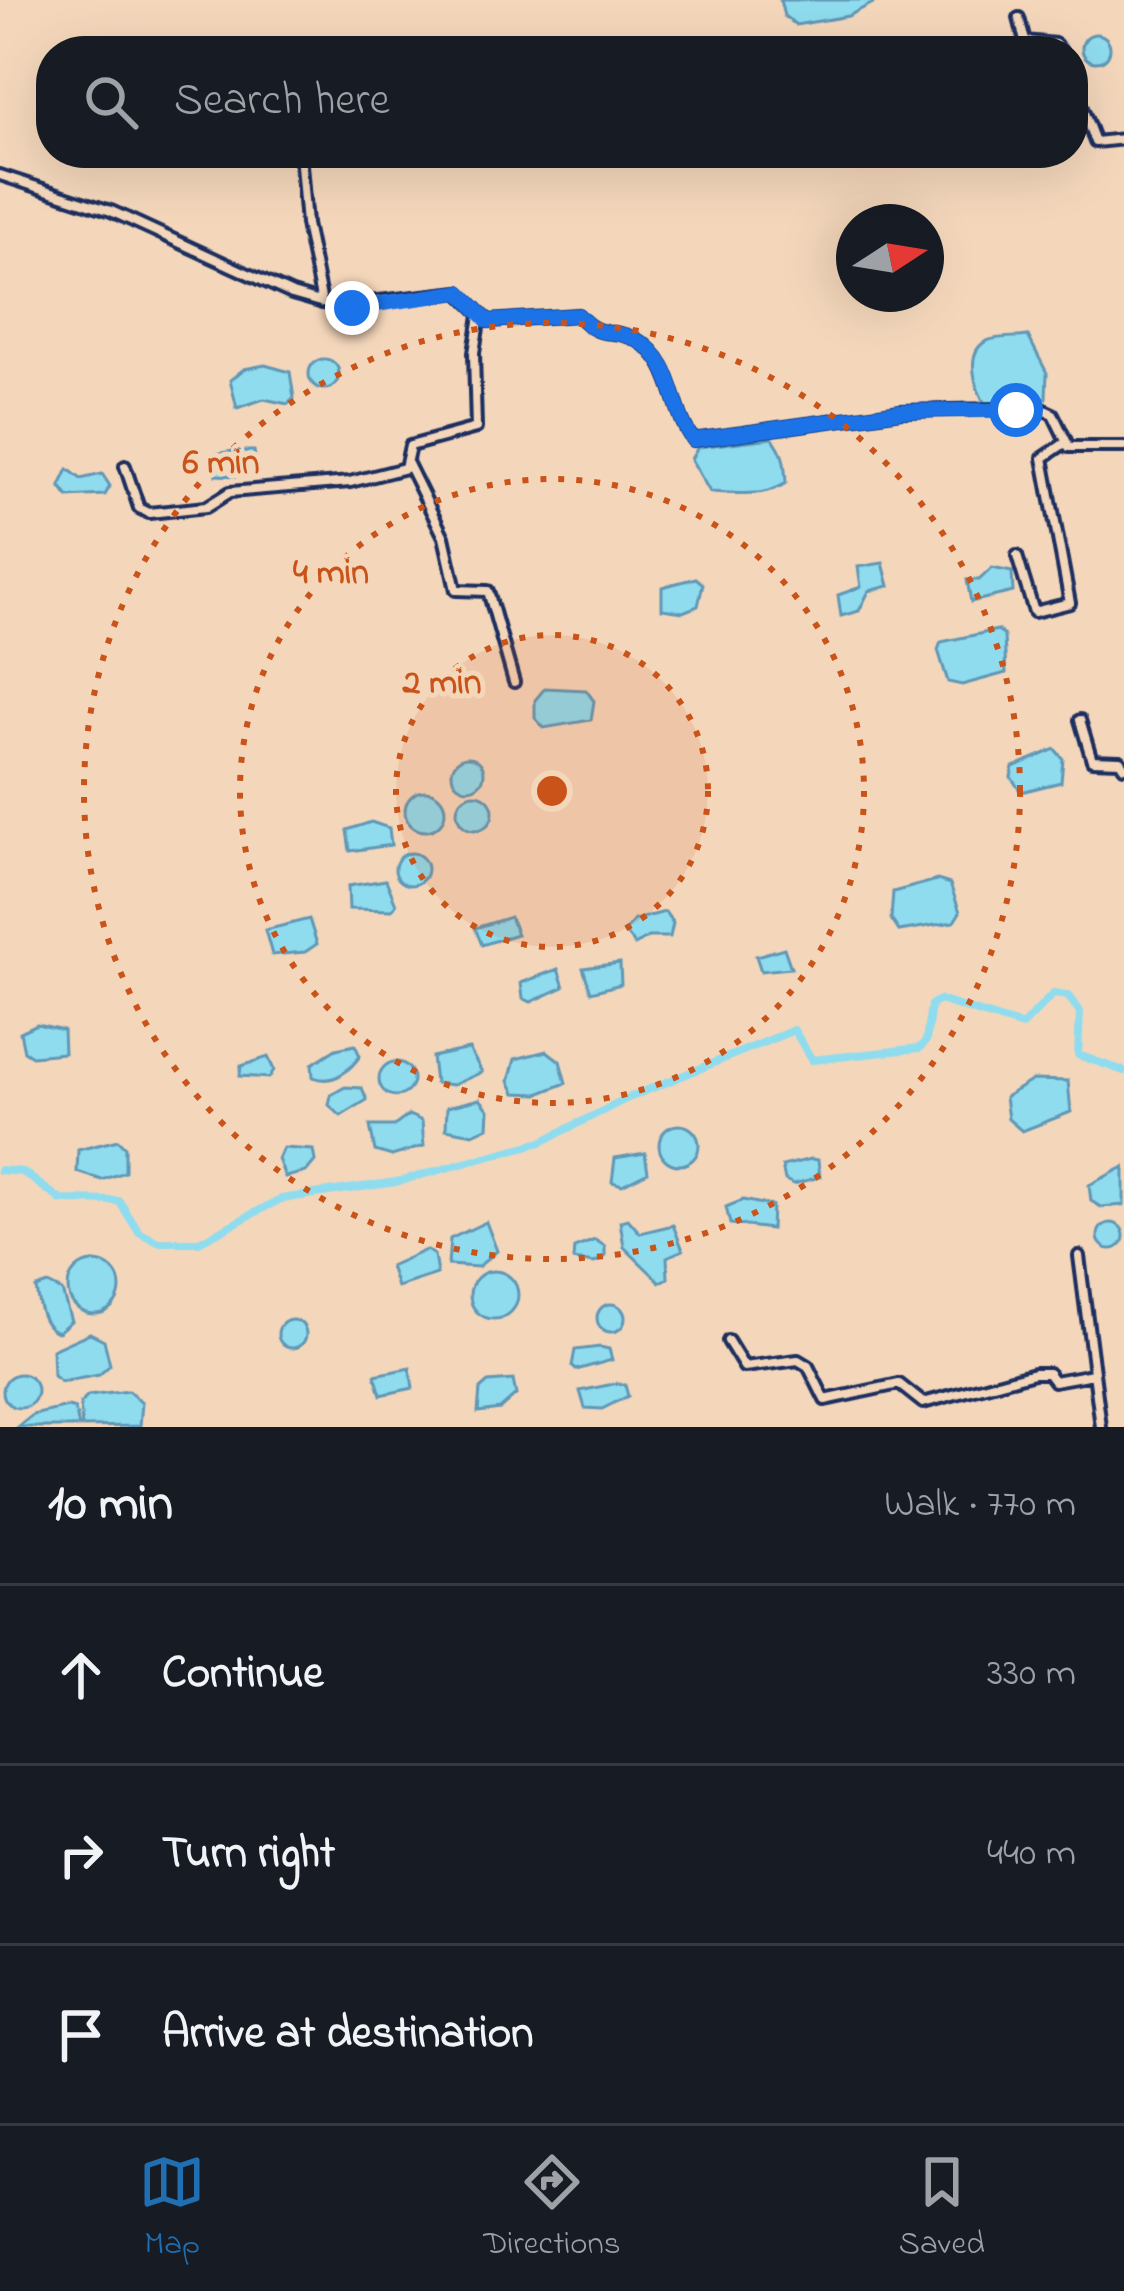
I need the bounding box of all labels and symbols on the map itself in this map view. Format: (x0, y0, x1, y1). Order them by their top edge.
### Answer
north arrow (836, 204, 944, 312)
route end (325, 281, 379, 335)
route start (989, 383, 1043, 437)
text: 6 min (182, 438, 260, 491)
text: 4 min (293, 548, 369, 601)
text: 2 min (401, 658, 482, 711)
centre of rings (531, 770, 573, 812)

